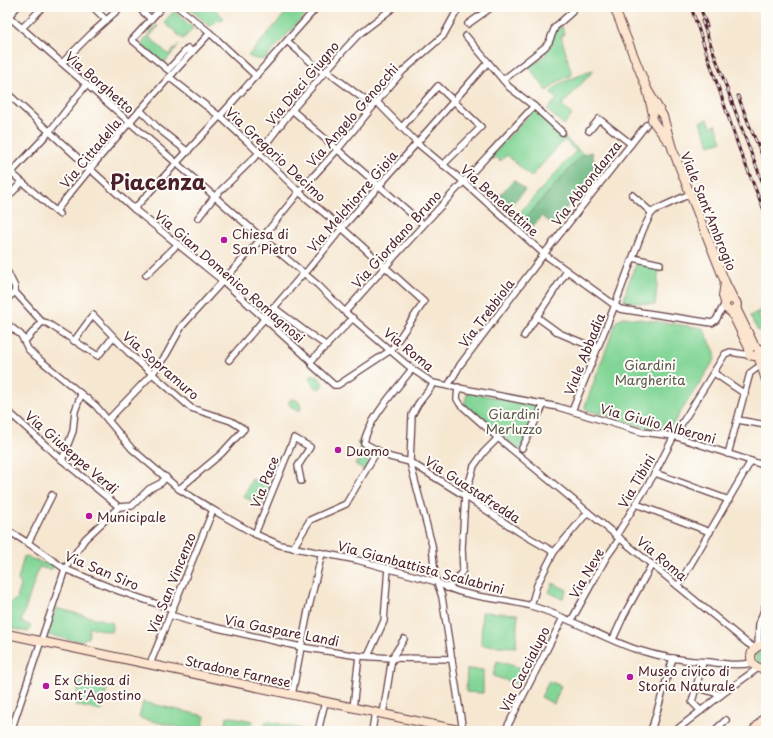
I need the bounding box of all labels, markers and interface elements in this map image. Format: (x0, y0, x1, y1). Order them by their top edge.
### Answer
street label: Via Dieci Giugno (261, 37, 343, 129)
street label: Via Borghetto (61, 47, 139, 117)
street label: Via Angelo Genocchi (302, 59, 402, 171)
street label: Via Gregorio Decimo (222, 102, 330, 206)
street label: Via Cittadella (55, 113, 125, 192)
street label: Via Abbondanza (547, 136, 626, 230)
street label: Via Melchiorre Gioia (302, 146, 402, 256)
street label: Viale Sant'Ambrogio (676, 149, 742, 273)
street label: Via Benedettine (457, 160, 543, 240)
district label: Piacenza (110, 165, 206, 197)
street label: Via Giordano Bruno (347, 186, 445, 292)
street label: Via Gian Domenico Romagnosi (151, 205, 309, 347)
place label: Chiesa di San Pietro (232, 224, 297, 258)
marker: Chiesa di San Pietro (219, 235, 229, 245)
street label: Via Trebbiola (454, 274, 519, 351)
street label: Viale Abbadia (559, 309, 609, 398)
street label: Via Roma (380, 323, 438, 375)
street label: Via Sopramuro (119, 326, 203, 404)
park label: Giardini Margherita (615, 355, 686, 389)
street label: Via Giulio Alberoni (598, 398, 718, 448)
park label: Giardini Merluzzo (486, 404, 542, 438)
street label: Via Giuseppe Verdi (21, 406, 123, 498)
place label: Duomo (346, 441, 389, 460)
marker: Duomo (333, 445, 343, 455)
street label: Via Guastafredda (421, 451, 525, 528)
street label: Via Tibini (613, 451, 659, 511)
street label: Via Pace (245, 453, 283, 511)
place label: Municipale (97, 507, 166, 526)
marker: Municipale (84, 511, 94, 521)
street label: Via San Vincenzo (142, 530, 200, 636)
street label: Via Roma (633, 531, 691, 585)
street label: Via Gianbattista Scalabrini (336, 536, 506, 598)
street label: Via Neve (564, 544, 608, 602)
street label: Via San Siro (62, 546, 142, 594)
street label: Via Gaspare Landi (223, 610, 341, 650)
street label: Via Caccialupo (494, 623, 554, 715)
street label: Stradone Farnese (183, 651, 293, 691)
place label: Museo civico di Storia Naturale (638, 661, 736, 695)
place label: Ex Chiesa di Sant'Agostino (54, 670, 141, 704)
marker: Museo civico di Storia Naturale (625, 672, 635, 682)
marker: Ex Chiesa di Sant'Agostino (41, 681, 51, 691)

